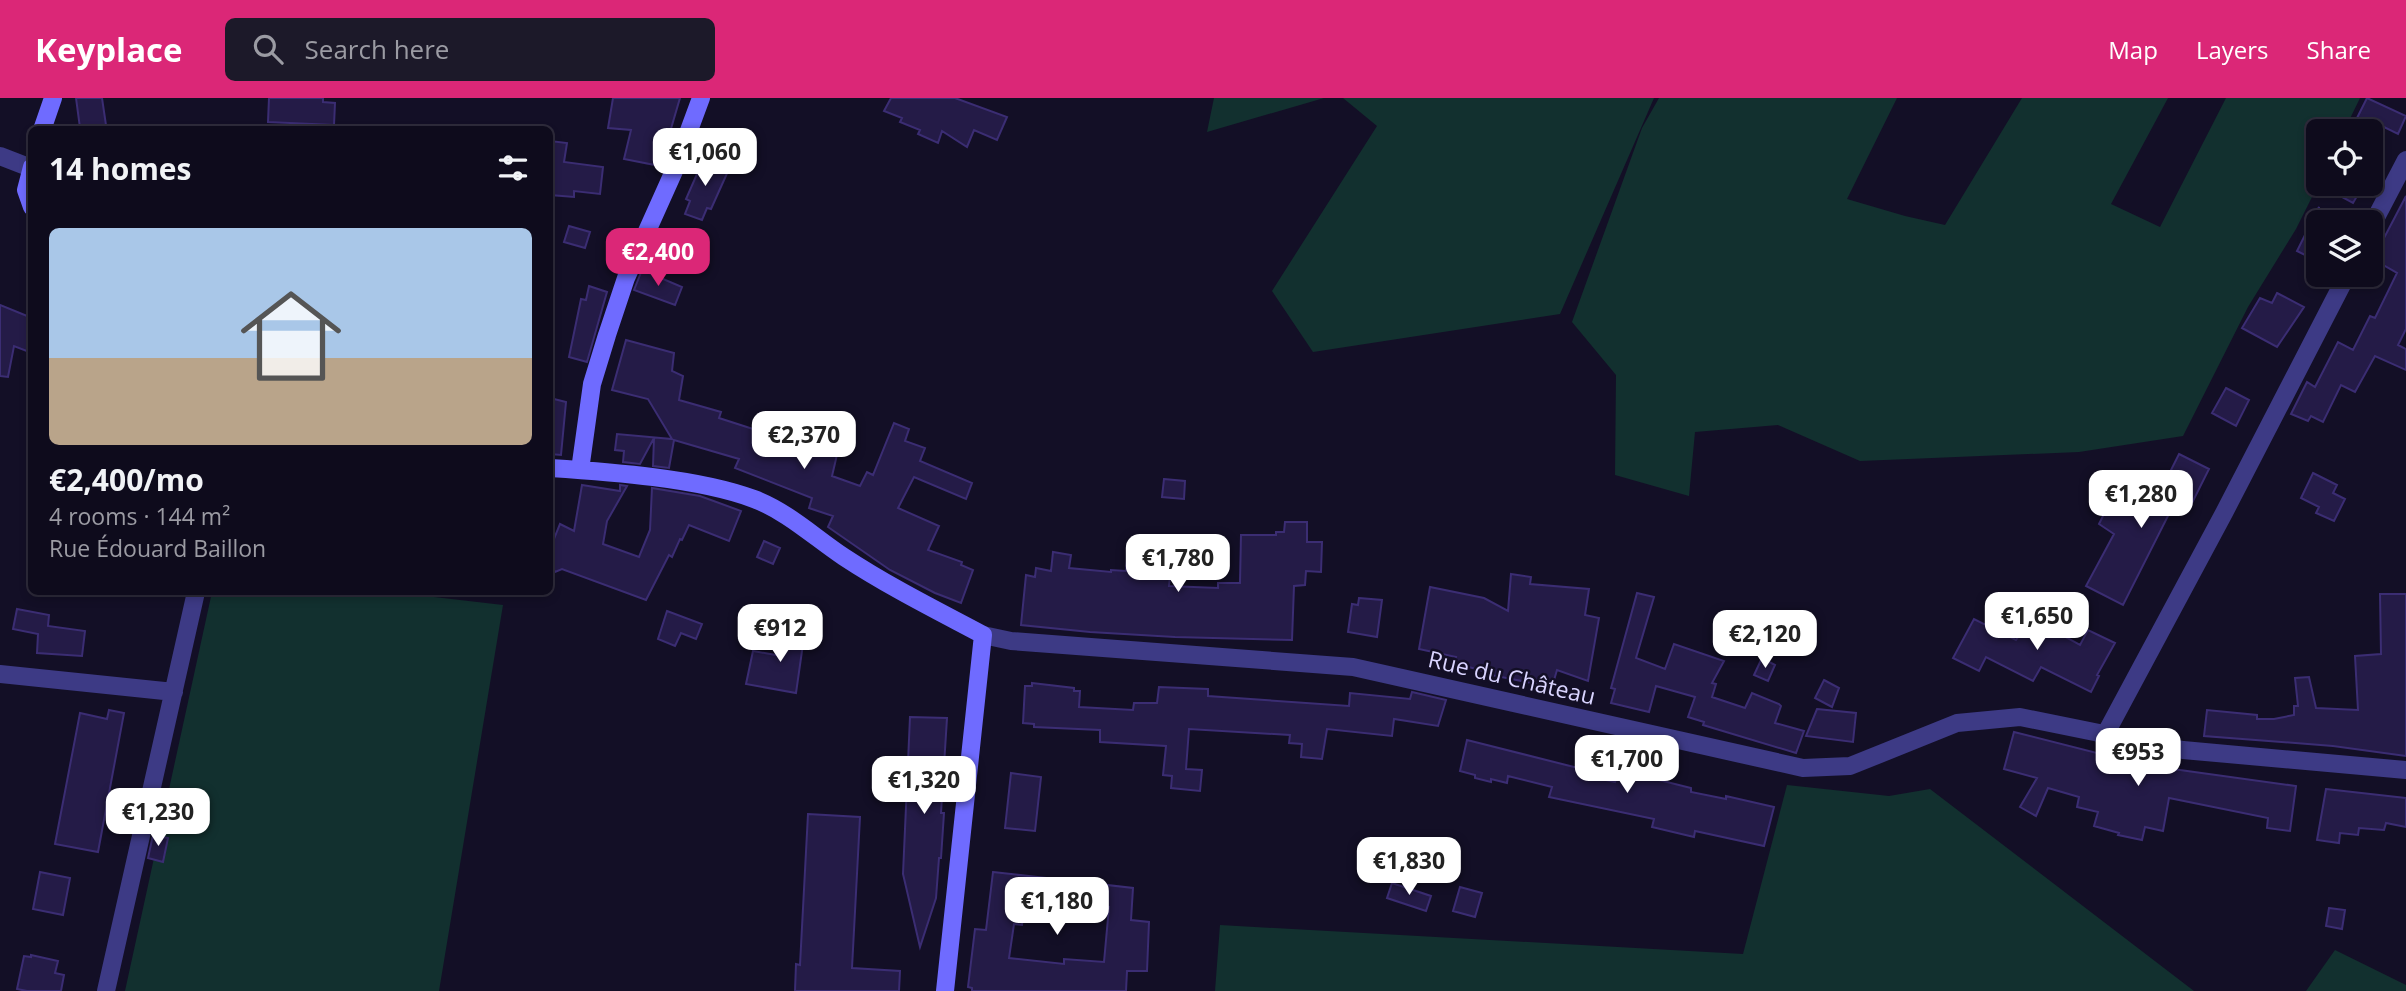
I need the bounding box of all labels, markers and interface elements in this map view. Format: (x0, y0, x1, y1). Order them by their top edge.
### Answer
search box (225, 18, 715, 81)
text: Keyplace (35, 27, 183, 72)
icon: search (249, 30, 287, 68)
text: Search here (305, 31, 449, 67)
text: Map (2108, 33, 2158, 66)
text: Layers (2196, 33, 2269, 66)
text: Share (2307, 33, 2371, 66)
map controls (2306, 119, 2383, 287)
button: locate (2306, 119, 2383, 196)
pin: €1,060 (648, 129, 762, 188)
text: €1,060 (669, 135, 741, 167)
text: 14 homes (49, 148, 192, 189)
icon: filters (494, 149, 532, 187)
button: layers (2306, 210, 2383, 287)
pin: €2,400 (601, 228, 715, 288)
text: €2,400 (622, 235, 694, 267)
icon: home (228, 273, 354, 399)
pin: €2,370 (747, 412, 861, 471)
text: €2,370 (768, 418, 840, 450)
text: €2,400/mo (49, 459, 204, 500)
pin: €1,280 (2084, 470, 2198, 530)
text: €1,280 (2105, 477, 2177, 509)
text: 4 rooms · 144 m² (49, 500, 230, 532)
text: Rue Édouard Baillon (49, 532, 266, 564)
pin: €1,780 (1121, 534, 1235, 594)
text: €1,780 (1142, 541, 1214, 573)
pin: €1,650 (1980, 592, 2094, 652)
text: €1,650 (2001, 599, 2073, 631)
pin: €912 (739, 604, 821, 664)
pin: €2,120 (1708, 610, 1822, 670)
text: €912 (754, 611, 806, 643)
text: €2,120 (1729, 617, 1801, 649)
street label: Rue du Château (1425, 642, 1599, 712)
pin: €953 (2097, 728, 2179, 788)
text: €953 (2112, 735, 2164, 767)
pin: €1,700 (1570, 736, 1684, 795)
text: €1,700 (1591, 742, 1663, 774)
pin: €1,320 (867, 756, 981, 816)
text: €1,320 (888, 763, 960, 795)
pin: €1,230 (101, 788, 215, 848)
text: €1,230 (122, 795, 194, 827)
pin: €1,830 (1352, 838, 1466, 897)
text: €1,830 (1373, 844, 1445, 876)
pin: €1,180 (1000, 878, 1114, 937)
text: €1,180 (1021, 884, 1093, 916)

